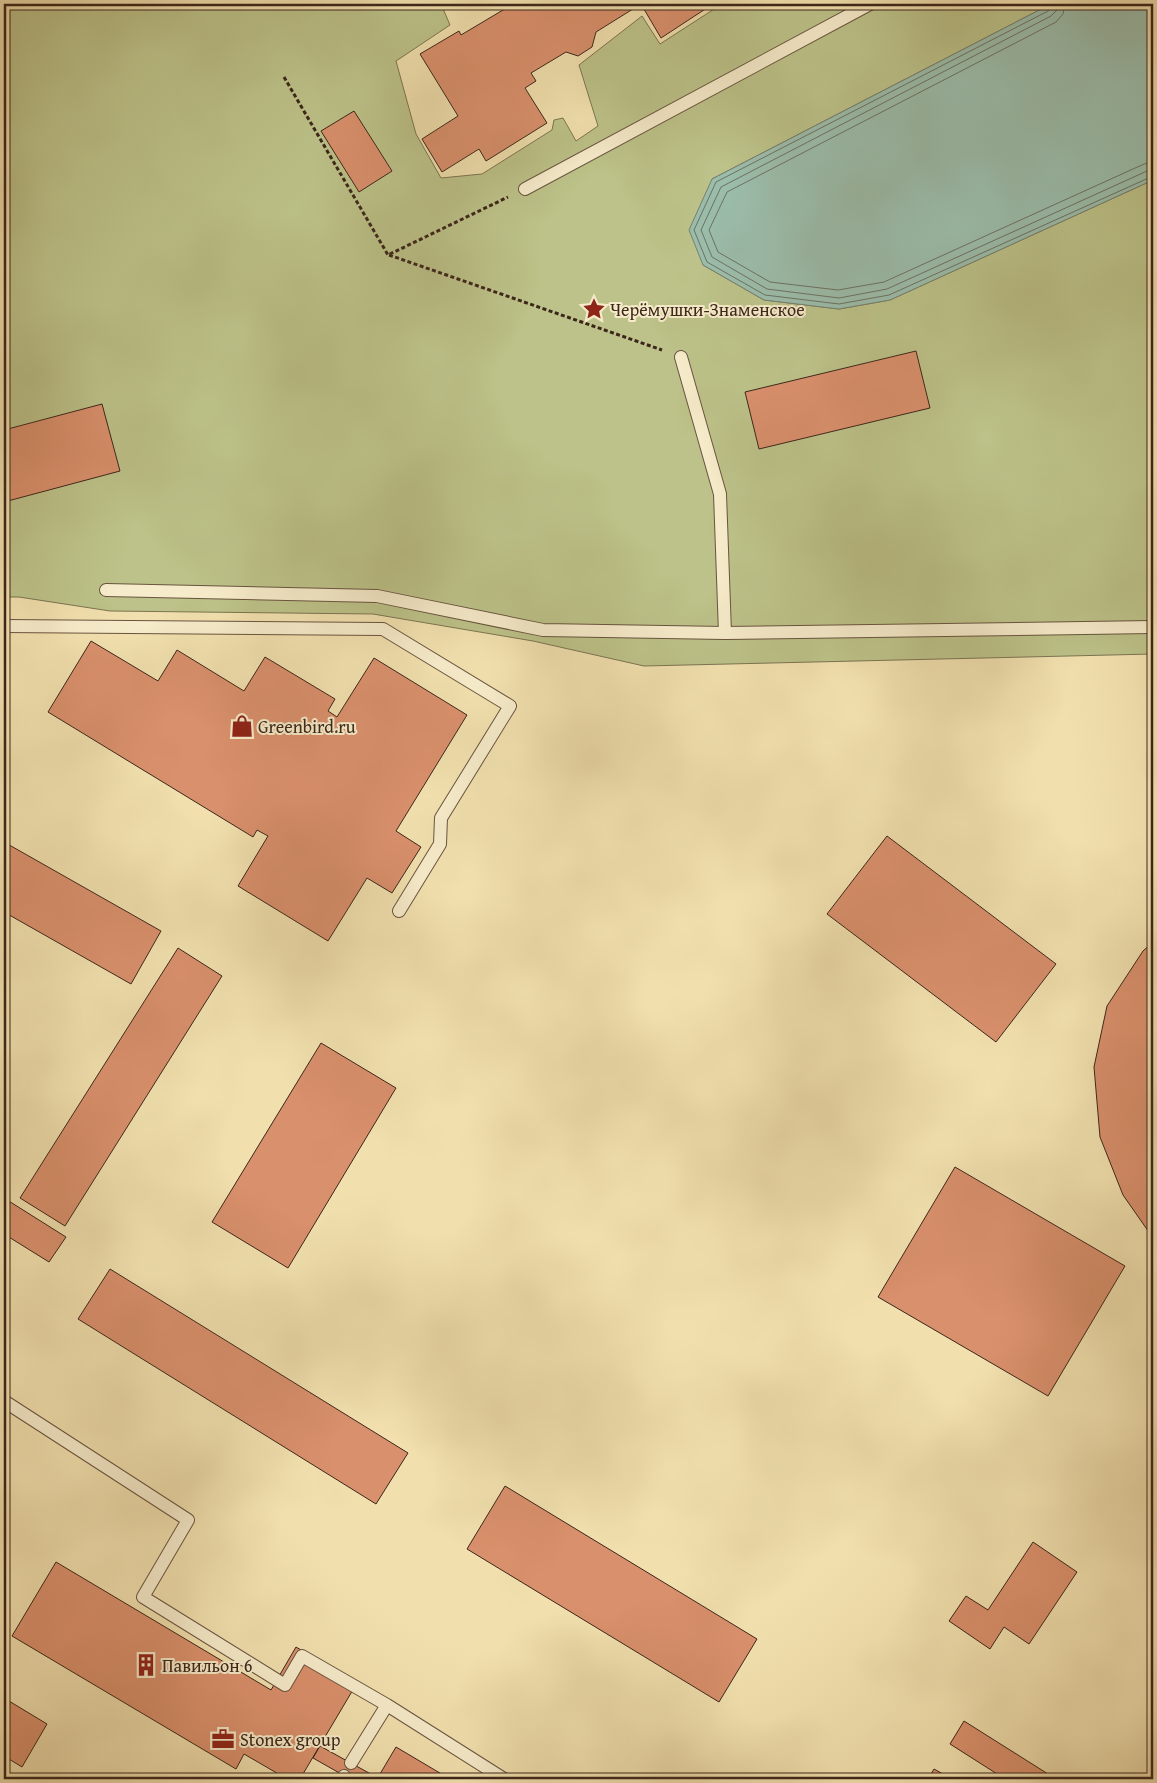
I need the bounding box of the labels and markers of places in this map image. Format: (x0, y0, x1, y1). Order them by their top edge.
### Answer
place icon: Черёмушки-Знаменское (581, 296, 607, 322)
place label: Черёмушки-Знаменское (610, 296, 805, 323)
shop icon: Greenbird.ru (229, 713, 255, 739)
place label: Greenbird.ru (258, 713, 356, 740)
building icon: Павильон 6 (133, 1652, 159, 1678)
place label: Павильон 6 (162, 1652, 252, 1679)
office icon: Stonex group (210, 1726, 236, 1752)
place label: Stonex group (240, 1726, 341, 1753)

